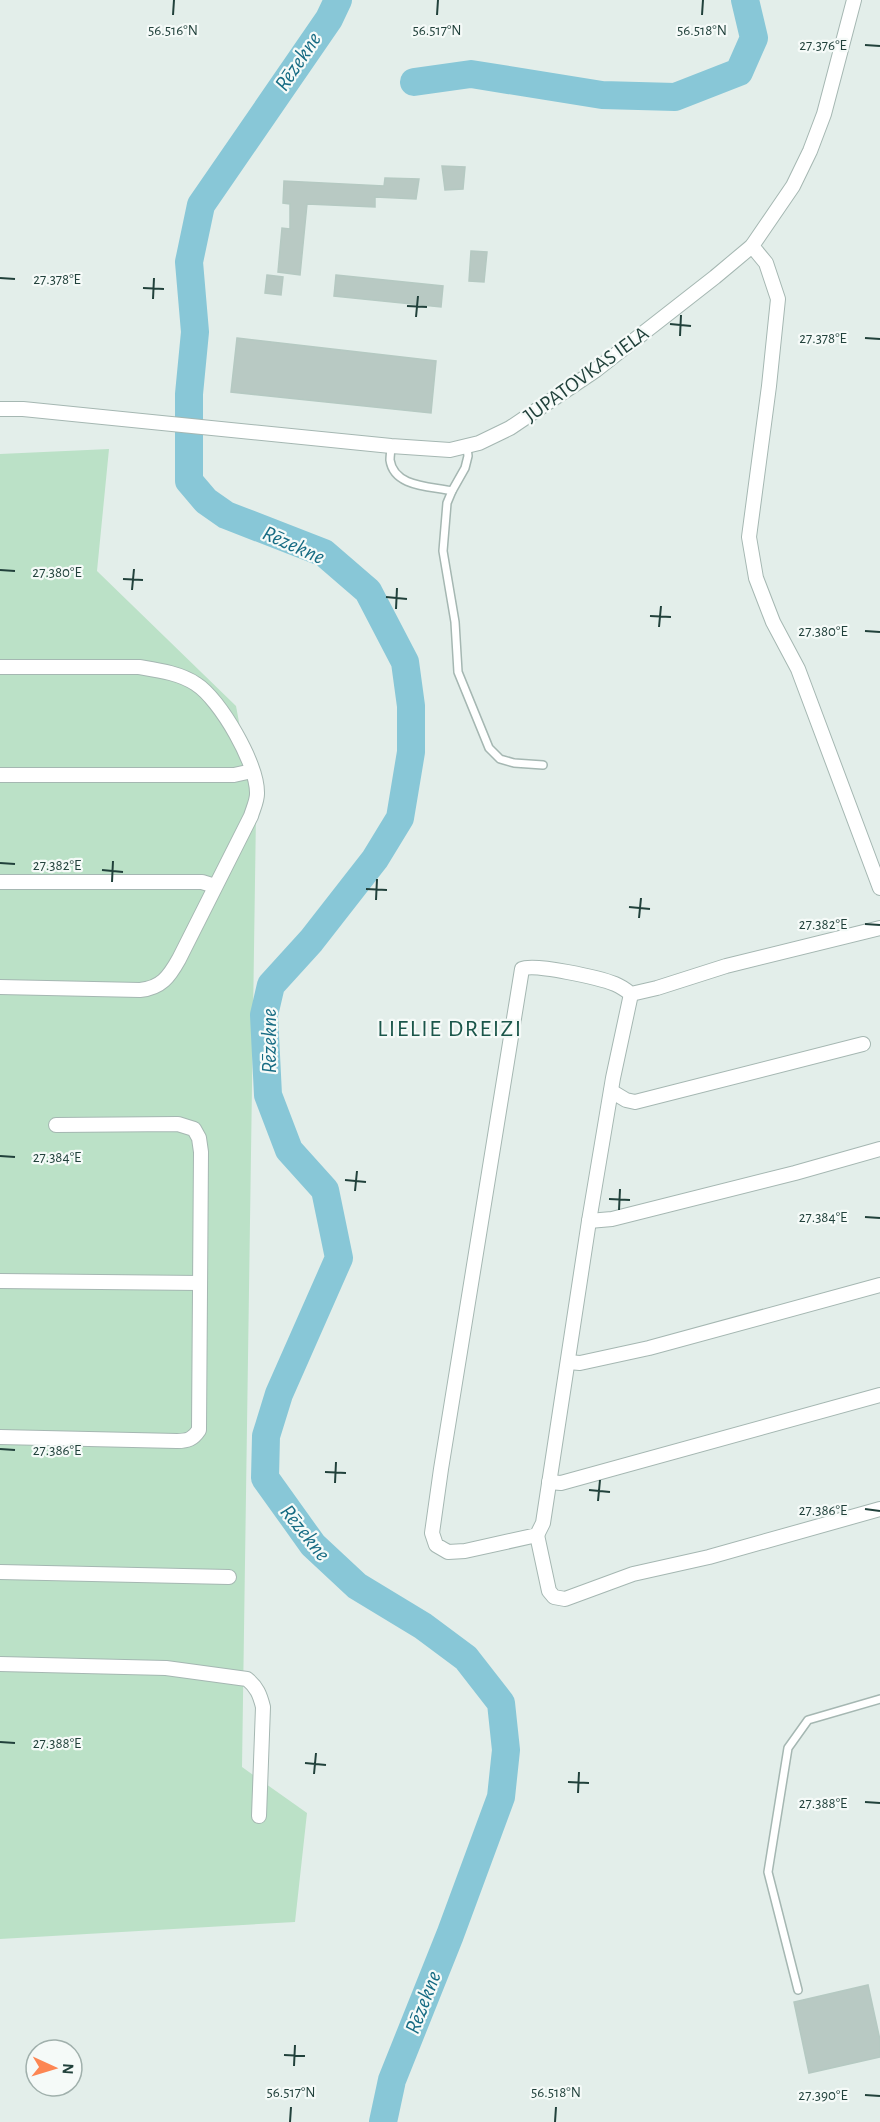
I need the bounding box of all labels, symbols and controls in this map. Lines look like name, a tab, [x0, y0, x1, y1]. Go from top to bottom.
text: 56.516°N	[148, 23, 198, 38]
text: 56.517°N	[412, 23, 462, 38]
text: 56.518°N	[677, 23, 727, 38]
water label: Rēzekne	[270, 28, 325, 95]
text: 27.376°E	[799, 38, 847, 53]
text: 27.378°E	[33, 272, 81, 287]
street label: JUPATOVKAS IELA	[520, 322, 653, 427]
text: 27.378°E	[799, 331, 847, 346]
water label: Rēzekne	[259, 522, 328, 568]
text: 27.380°E	[32, 565, 82, 580]
text: 27.380°E	[798, 624, 848, 639]
text: 27.382°E	[33, 858, 81, 873]
text: 27.382°E	[799, 917, 847, 932]
water label: Rēzekne	[258, 1008, 280, 1074]
district label: LIELIE DREIZI	[377, 1017, 523, 1041]
text: 27.384°E	[33, 1150, 81, 1165]
text: 27.384°E	[799, 1210, 847, 1225]
text: 27.386°E	[33, 1443, 81, 1458]
water label: Rēzekne	[276, 1500, 334, 1565]
text: 27.386°E	[799, 1503, 847, 1518]
text: 27.388°E	[33, 1736, 81, 1751]
text: 27.388°E	[799, 1796, 847, 1811]
water label: Rēzekne	[401, 1968, 445, 2037]
north arrow	[24, 2038, 84, 2098]
text: N	[60, 2063, 76, 2075]
text: 56.517°N	[266, 2085, 316, 2100]
text: 56.518°N	[531, 2085, 581, 2100]
text: 27.390°E	[798, 2088, 848, 2103]

